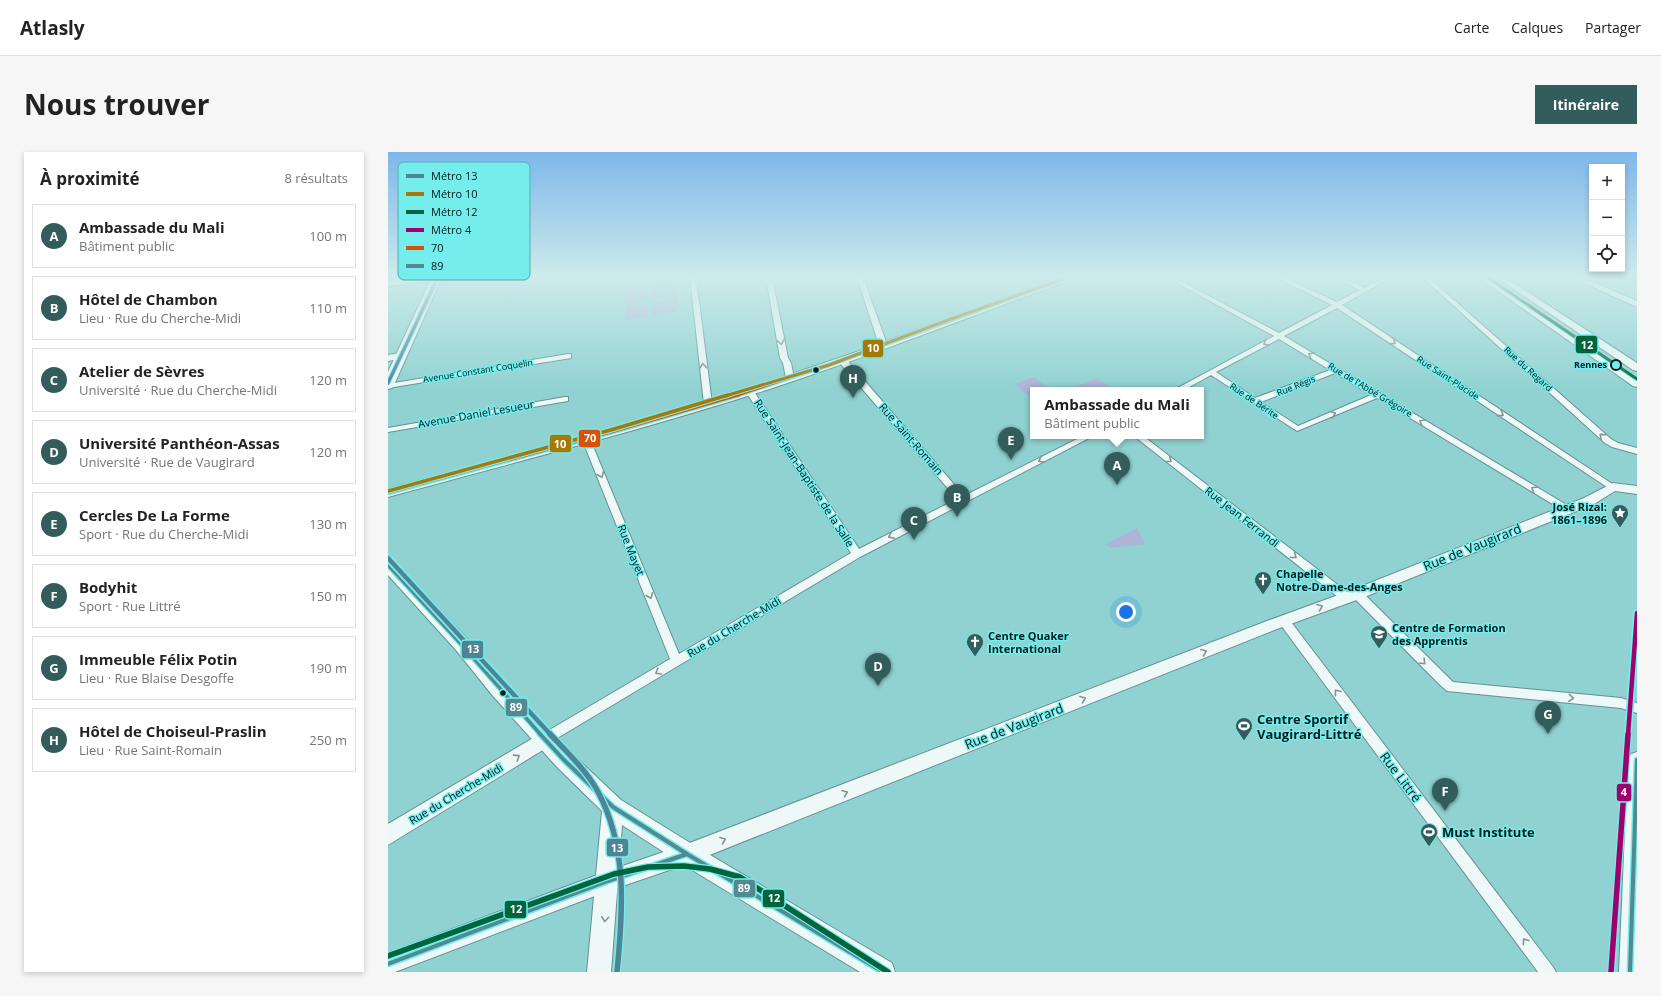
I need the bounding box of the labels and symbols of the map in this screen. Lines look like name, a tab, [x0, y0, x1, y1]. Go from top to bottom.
legend	[398, 162, 530, 280]
text: Métro 13	[431, 168, 478, 183]
text: Métro 10	[431, 186, 478, 201]
text: Métro 12	[431, 204, 478, 219]
text: Métro 4	[431, 222, 472, 237]
text: 70	[431, 240, 444, 255]
text: 89	[431, 258, 444, 273]
line badge: 12	[1575, 335, 1598, 354]
one-way arrow	[1389, 337, 1396, 345]
text: 12	[1581, 337, 1593, 352]
one-way arrow	[777, 339, 785, 346]
line badge: 10	[862, 339, 884, 358]
one-way arrow	[1263, 339, 1270, 346]
text: 10	[867, 340, 879, 355]
street label: Rue du Regard	[1501, 343, 1556, 394]
street label: Rue Saint-Placide	[1414, 352, 1482, 403]
one-way arrow	[1308, 353, 1315, 360]
street label: Avenue Constant Coquelin	[422, 355, 534, 386]
place label: Rennes	[1574, 358, 1608, 371]
street label: Rue de l'Abbé Grégoire	[1326, 359, 1415, 420]
marker: Rennes	[1610, 359, 1622, 371]
one-way arrow	[699, 362, 708, 369]
unlabelled marker	[811, 365, 821, 375]
pin: H	[840, 365, 866, 398]
street label: Rue Régis	[1275, 372, 1317, 399]
street label: Rue de Bérite	[1227, 379, 1281, 422]
street label: Avenue Daniel Lesueur	[417, 396, 536, 431]
street label: Rue Saint-Jean-Baptiste de la Salle	[751, 396, 858, 550]
street label: Rue Saint-Romain	[876, 399, 947, 478]
one-way arrow	[1497, 409, 1504, 416]
one-way arrow	[1328, 411, 1336, 419]
one-way arrow	[1419, 419, 1426, 427]
pin: E	[998, 427, 1024, 460]
line badge: 70	[578, 429, 601, 448]
text: 70	[584, 430, 596, 445]
one-way arrow	[1599, 433, 1607, 440]
line badge: 10	[549, 434, 572, 453]
text: 10	[554, 436, 566, 451]
pin: A	[1104, 452, 1130, 485]
one-way arrow	[1038, 455, 1046, 463]
one-way arrow	[1164, 455, 1171, 462]
one-way arrow	[596, 472, 604, 479]
street label: Rue Jean Ferrandi	[1202, 483, 1283, 550]
pin: B	[944, 484, 970, 517]
one-way arrow	[1531, 486, 1538, 494]
place label: José Rizal: 1861–1896	[1551, 499, 1607, 527]
place icon: José Rizal: 1861–1896	[1610, 503, 1630, 528]
pin: C	[901, 507, 927, 540]
street label: Rue de Vaugirard	[1420, 519, 1524, 575]
street label: Rue Mayet	[614, 522, 649, 578]
one-way arrow	[888, 532, 896, 539]
one-way arrow	[1289, 551, 1296, 558]
place label: Chapelle Notre-Dame-des-Anges	[1276, 566, 1403, 594]
church icon: Chapelle Notre-Dame-des-Anges	[1253, 570, 1273, 595]
one-way arrow	[645, 592, 653, 599]
street label: Rue du Cherche-Midi	[684, 593, 784, 661]
your location	[1116, 602, 1136, 622]
one-way arrow	[1317, 604, 1324, 612]
place label: Centre de Formation des Apprentis	[1392, 620, 1506, 648]
school or university icon: Centre de Formation des Apprentis	[1369, 624, 1389, 649]
place label: Centre Quaker International	[988, 628, 1069, 656]
church icon: Centre Quaker International	[965, 632, 985, 657]
line badge: 13	[461, 640, 484, 659]
text: 13	[467, 641, 479, 656]
one-way arrow	[1200, 649, 1208, 657]
pin: D	[865, 653, 891, 686]
one-way arrow	[1419, 657, 1426, 665]
one-way arrow	[655, 667, 662, 674]
unlabelled marker	[498, 688, 508, 698]
one-way arrow	[1335, 689, 1342, 696]
one-way arrow	[1568, 693, 1574, 702]
one-way arrow	[1079, 696, 1086, 704]
line badge: 89	[505, 698, 528, 717]
text: 89	[510, 699, 522, 714]
street label: Rue de Vaugirard	[962, 699, 1066, 753]
pin: G	[1535, 701, 1561, 734]
place label: Centre Sportif Vaugirard-Littré	[1257, 710, 1362, 743]
sports icon: Centre Sportif Vaugirard-Littré	[1234, 716, 1254, 741]
street label: Rue Littré	[1376, 748, 1426, 806]
one-way arrow	[513, 755, 520, 762]
street label: Rue du Cherche-Midi	[406, 760, 506, 828]
pin: F	[1432, 778, 1458, 811]
line badge: 4	[1616, 783, 1632, 802]
text: 4	[1621, 784, 1628, 799]
one-way arrow	[841, 789, 848, 797]
sports icon: Must Institute	[1419, 822, 1439, 847]
place label: Must Institute	[1442, 823, 1535, 841]
one-way arrow	[720, 836, 727, 844]
line badge: 13	[606, 838, 629, 857]
text: 13	[611, 840, 623, 855]
line badge: 89	[733, 879, 756, 898]
text: 89	[738, 880, 750, 895]
line badge: 12	[762, 889, 785, 908]
text: 12	[768, 890, 780, 905]
line badge: 12	[504, 900, 527, 919]
text: 12	[510, 901, 522, 916]
one-way arrow	[600, 916, 609, 923]
one-way arrow	[1522, 938, 1529, 945]

